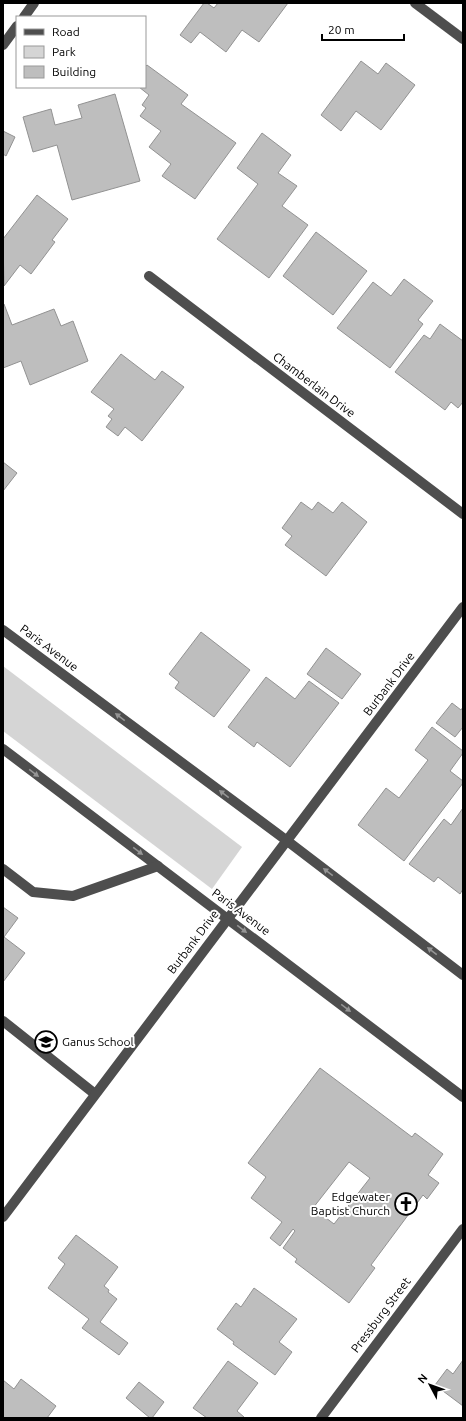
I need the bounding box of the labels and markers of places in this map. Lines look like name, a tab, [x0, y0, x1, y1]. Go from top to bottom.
school or university icon: Ganus School	[33, 1029, 59, 1055]
place label: Ganus School	[62, 1035, 134, 1048]
place label: Edgewater Baptist Church	[311, 1190, 390, 1217]
church icon: Edgewater Baptist Church	[393, 1191, 419, 1217]

